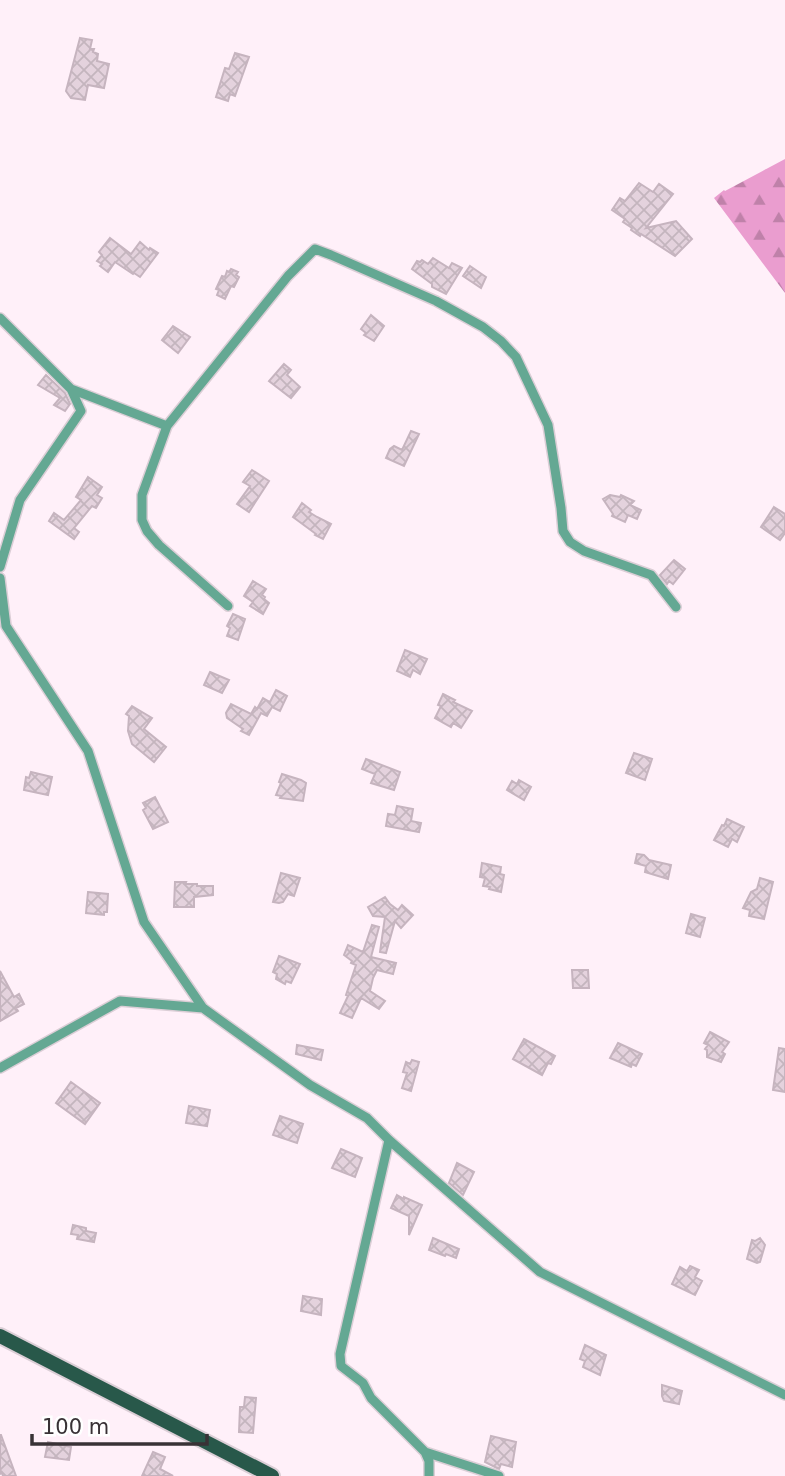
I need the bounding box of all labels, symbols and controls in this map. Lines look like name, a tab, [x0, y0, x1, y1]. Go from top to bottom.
scale bar	[32, 1402, 206, 1446]
text: 100 m	[42, 1415, 109, 1439]

